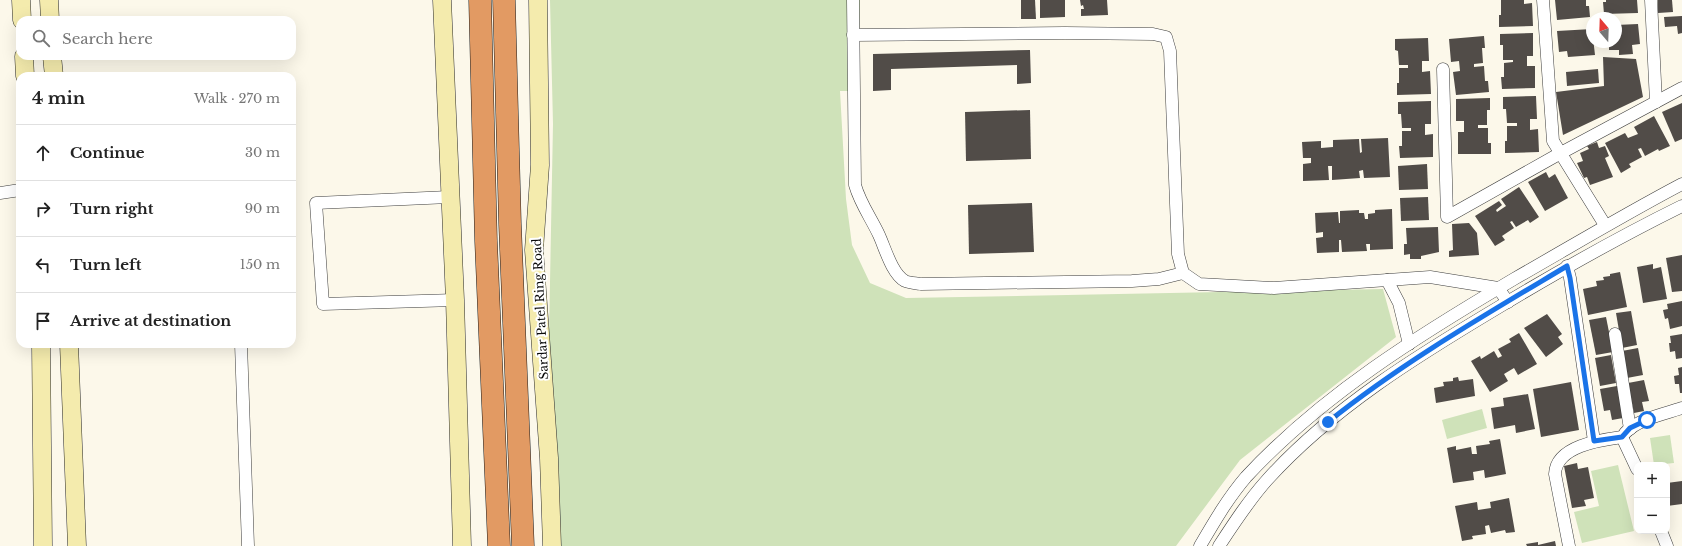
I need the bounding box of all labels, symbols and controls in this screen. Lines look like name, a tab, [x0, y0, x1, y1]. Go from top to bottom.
north arrow	[1586, 12, 1622, 48]
search box	[16, 16, 296, 60]
icon: search	[30, 27, 52, 49]
text: Search here	[62, 29, 153, 48]
text: 4 min	[32, 88, 85, 109]
text: Walk · 270 m	[194, 90, 280, 107]
icon: ahead	[32, 142, 54, 164]
text: Continue	[70, 143, 145, 162]
text: 30 m	[245, 144, 280, 161]
icon: right	[32, 198, 54, 220]
text: Turn right	[70, 199, 153, 218]
text: 90 m	[245, 200, 280, 217]
street label: Sardar Patel Ring Road	[529, 238, 551, 380]
icon: left	[32, 254, 54, 276]
text: Turn left	[70, 255, 141, 274]
text: 150 m	[240, 256, 280, 273]
icon: arrive	[32, 310, 54, 332]
text: Arrive at destination	[70, 311, 231, 330]
route start	[1638, 411, 1656, 429]
route end	[1319, 413, 1337, 431]
map controls	[1634, 462, 1670, 534]
button: +	[1634, 462, 1670, 498]
button: −	[1634, 498, 1670, 534]

